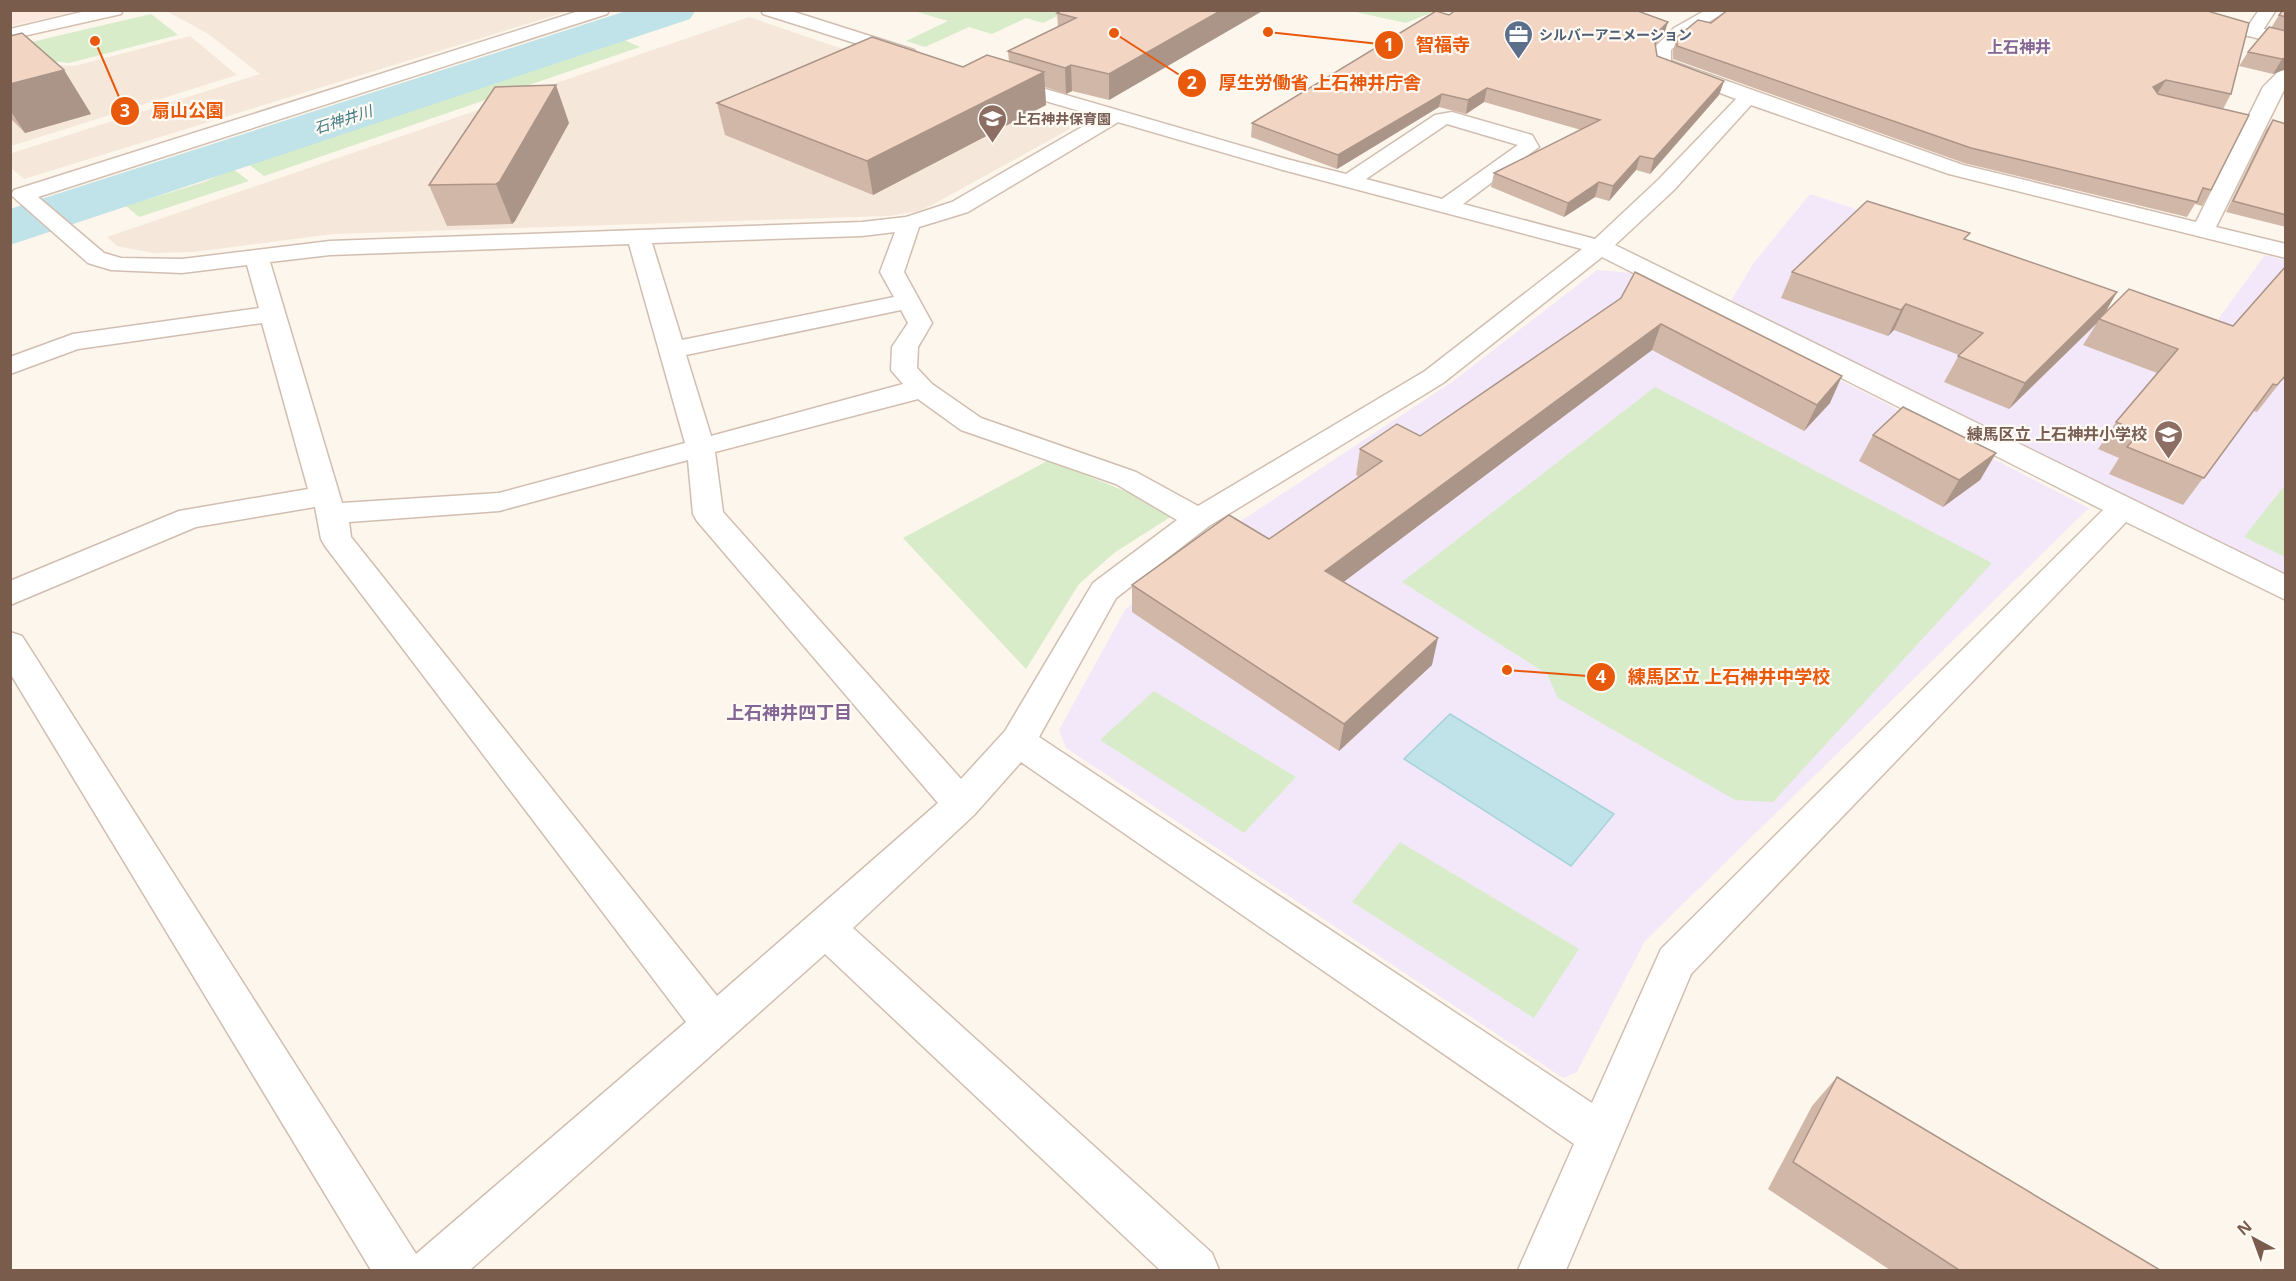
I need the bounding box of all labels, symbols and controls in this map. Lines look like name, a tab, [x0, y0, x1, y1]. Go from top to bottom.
office icon: シルバーアニメーション	[1502, 18, 1534, 60]
place label: シルバーアニメーション	[1539, 25, 1692, 44]
callout: 智福寺	[1374, 27, 1482, 63]
text: 1	[1384, 32, 1394, 56]
text: 智福寺	[1416, 32, 1470, 56]
district label: 上石神井	[1987, 36, 2051, 58]
callout: 厚生労働省 上石神井庁舎	[1177, 65, 1433, 101]
text: 2	[1187, 70, 1197, 94]
text: 厚生労働省 上石神井庁舎	[1219, 70, 1421, 94]
callout: 扇山公園	[110, 93, 236, 129]
text: 3	[120, 98, 130, 122]
text: 扇山公園	[152, 98, 224, 122]
water label: 石神井川	[311, 100, 377, 138]
school or university icon: 上石神井保育園	[976, 102, 1008, 144]
place label: 上石神井保育園	[1013, 109, 1111, 128]
school or university icon: 練馬区立 上石神井小学校	[2152, 418, 2184, 460]
place label: 練馬区立 上石神井小学校	[1967, 423, 2147, 445]
callout: 練馬区立 上石神井中学校	[1586, 659, 1843, 695]
text: 4	[1596, 664, 1606, 688]
text: 練馬区立 上石神井中学校	[1628, 664, 1830, 688]
district label: 上石神井四丁目	[726, 700, 852, 724]
north arrow	[2224, 1209, 2284, 1269]
text: N	[2232, 1215, 2256, 1240]

